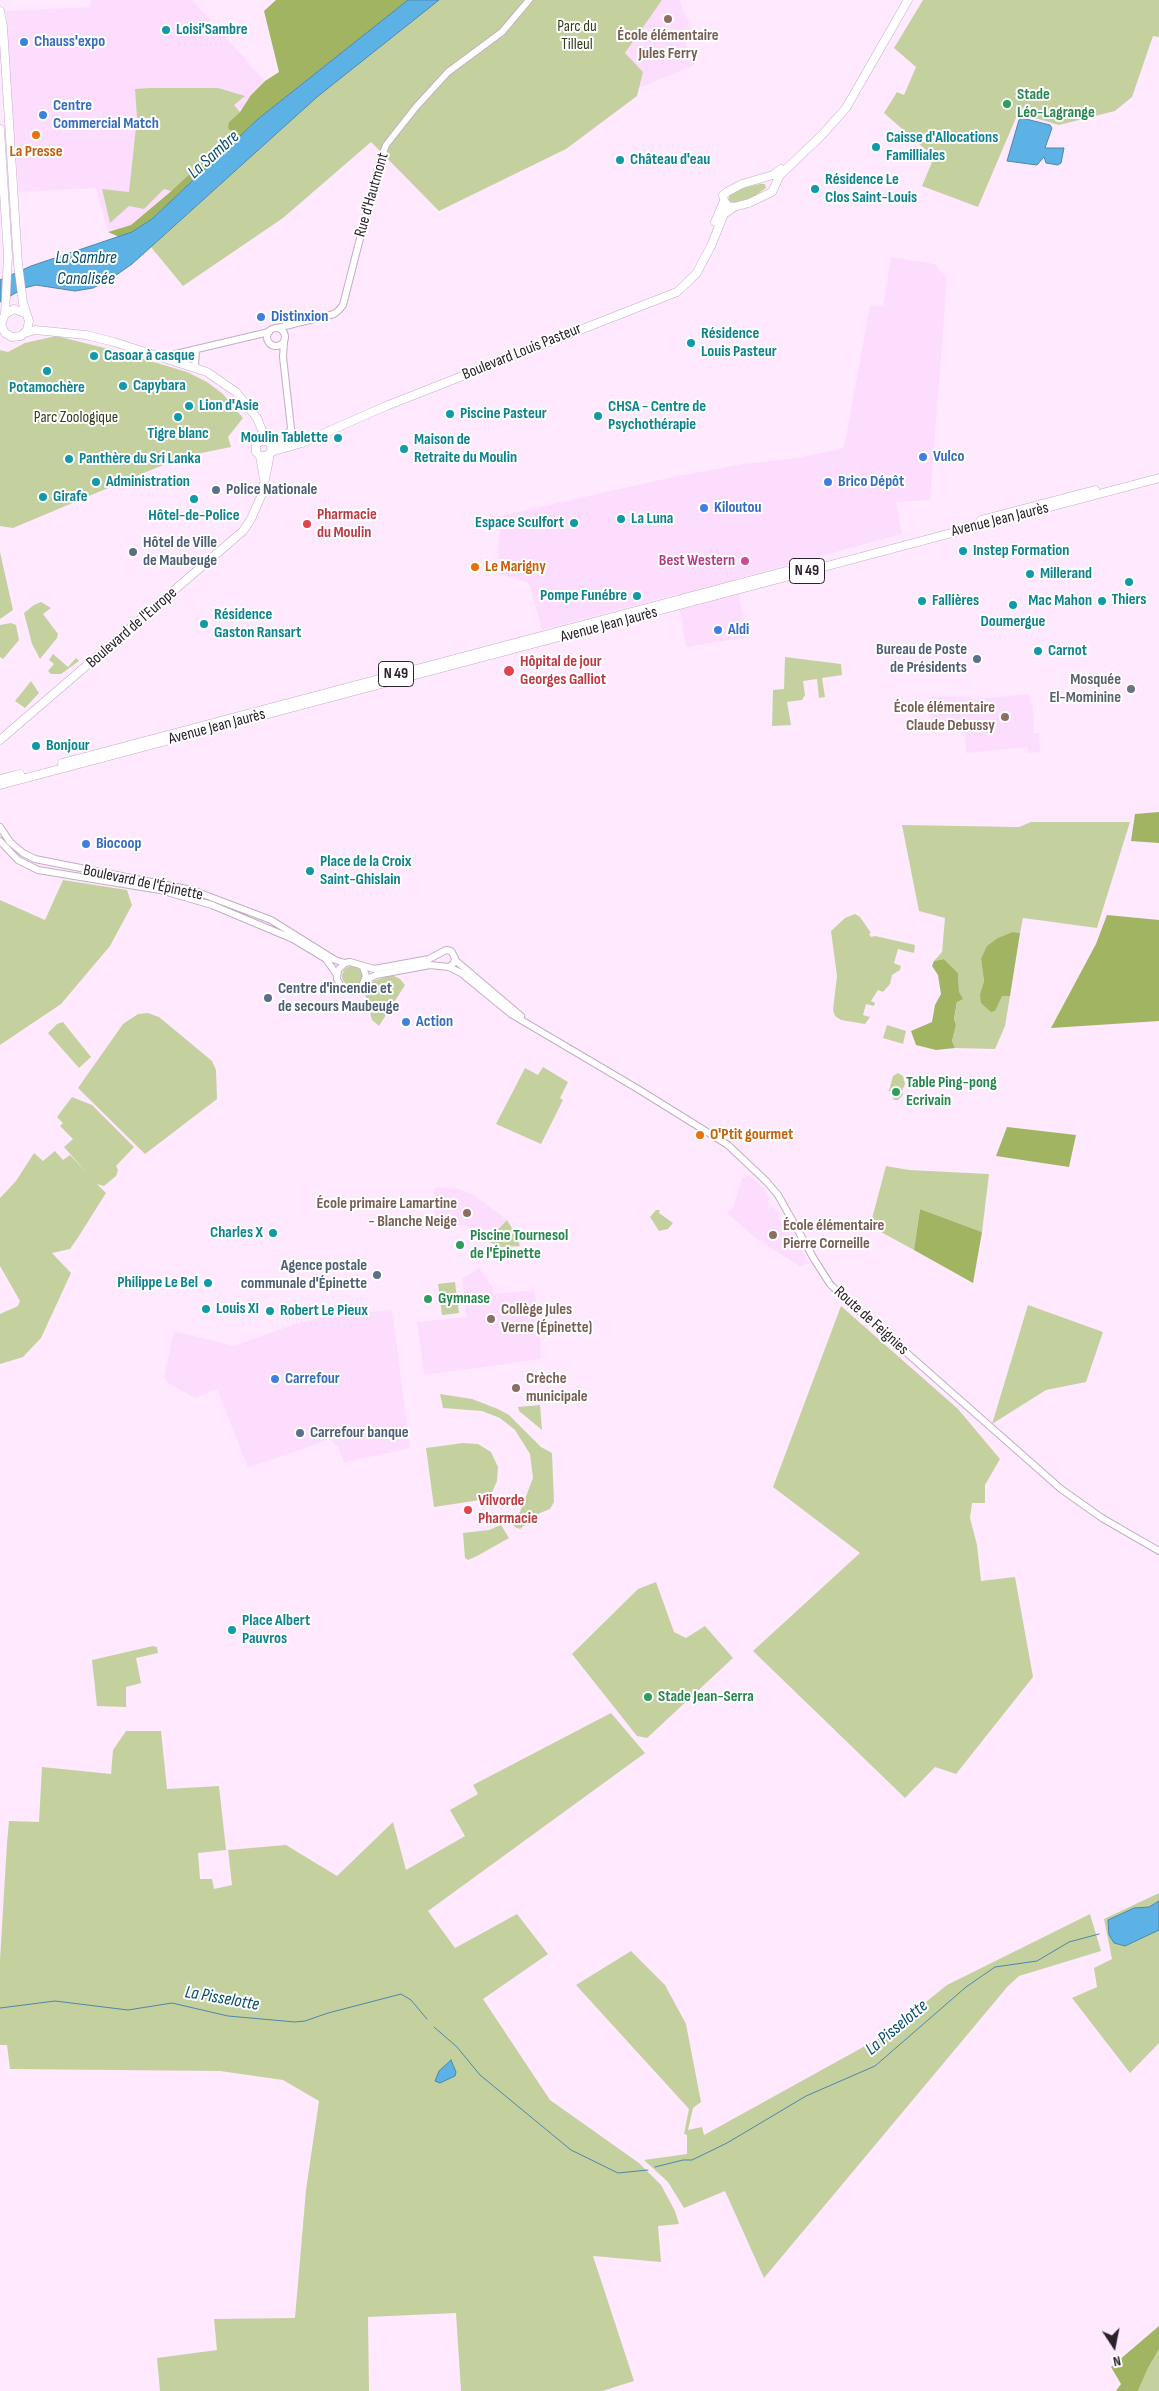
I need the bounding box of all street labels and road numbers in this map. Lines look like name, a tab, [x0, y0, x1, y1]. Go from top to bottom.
street label: Rue d'Hautmont	[351, 151, 393, 239]
street label: Boulevard Louis Pasteur	[460, 319, 584, 385]
street label: Avenue Jean Jaurès	[949, 499, 1051, 541]
road number: N 49	[790, 558, 824, 584]
street label: Boulevard de l'Europe	[83, 583, 181, 673]
street label: Avenue Jean Jaurès	[558, 603, 660, 647]
road number: N 49	[378, 662, 414, 686]
street label: Avenue Jean Jaurès	[166, 705, 268, 749]
street label: Boulevard de l'Épinette	[81, 861, 205, 905]
street label: Route de Feignies	[830, 1283, 912, 1359]

